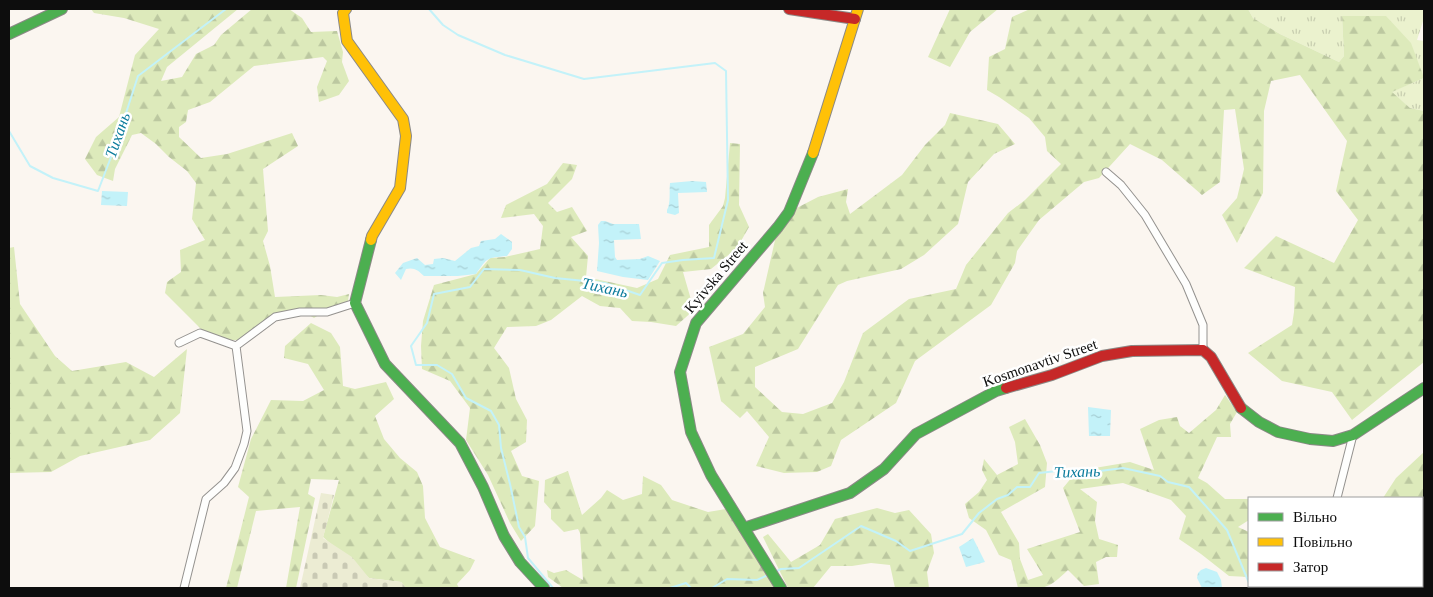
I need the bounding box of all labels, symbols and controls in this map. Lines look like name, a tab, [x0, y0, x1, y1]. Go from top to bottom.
water label: Тихань	[102, 110, 133, 160]
street label: Kyivska Street	[681, 237, 751, 316]
water label: Тихань	[580, 274, 629, 301]
street label: Kosmonavtiv Street	[981, 336, 1100, 390]
water label: Тихань	[1053, 462, 1101, 481]
legend	[1248, 497, 1423, 587]
text: Вільно	[1293, 509, 1337, 525]
text: Повільно	[1293, 534, 1352, 550]
text: Затор	[1293, 559, 1328, 575]

